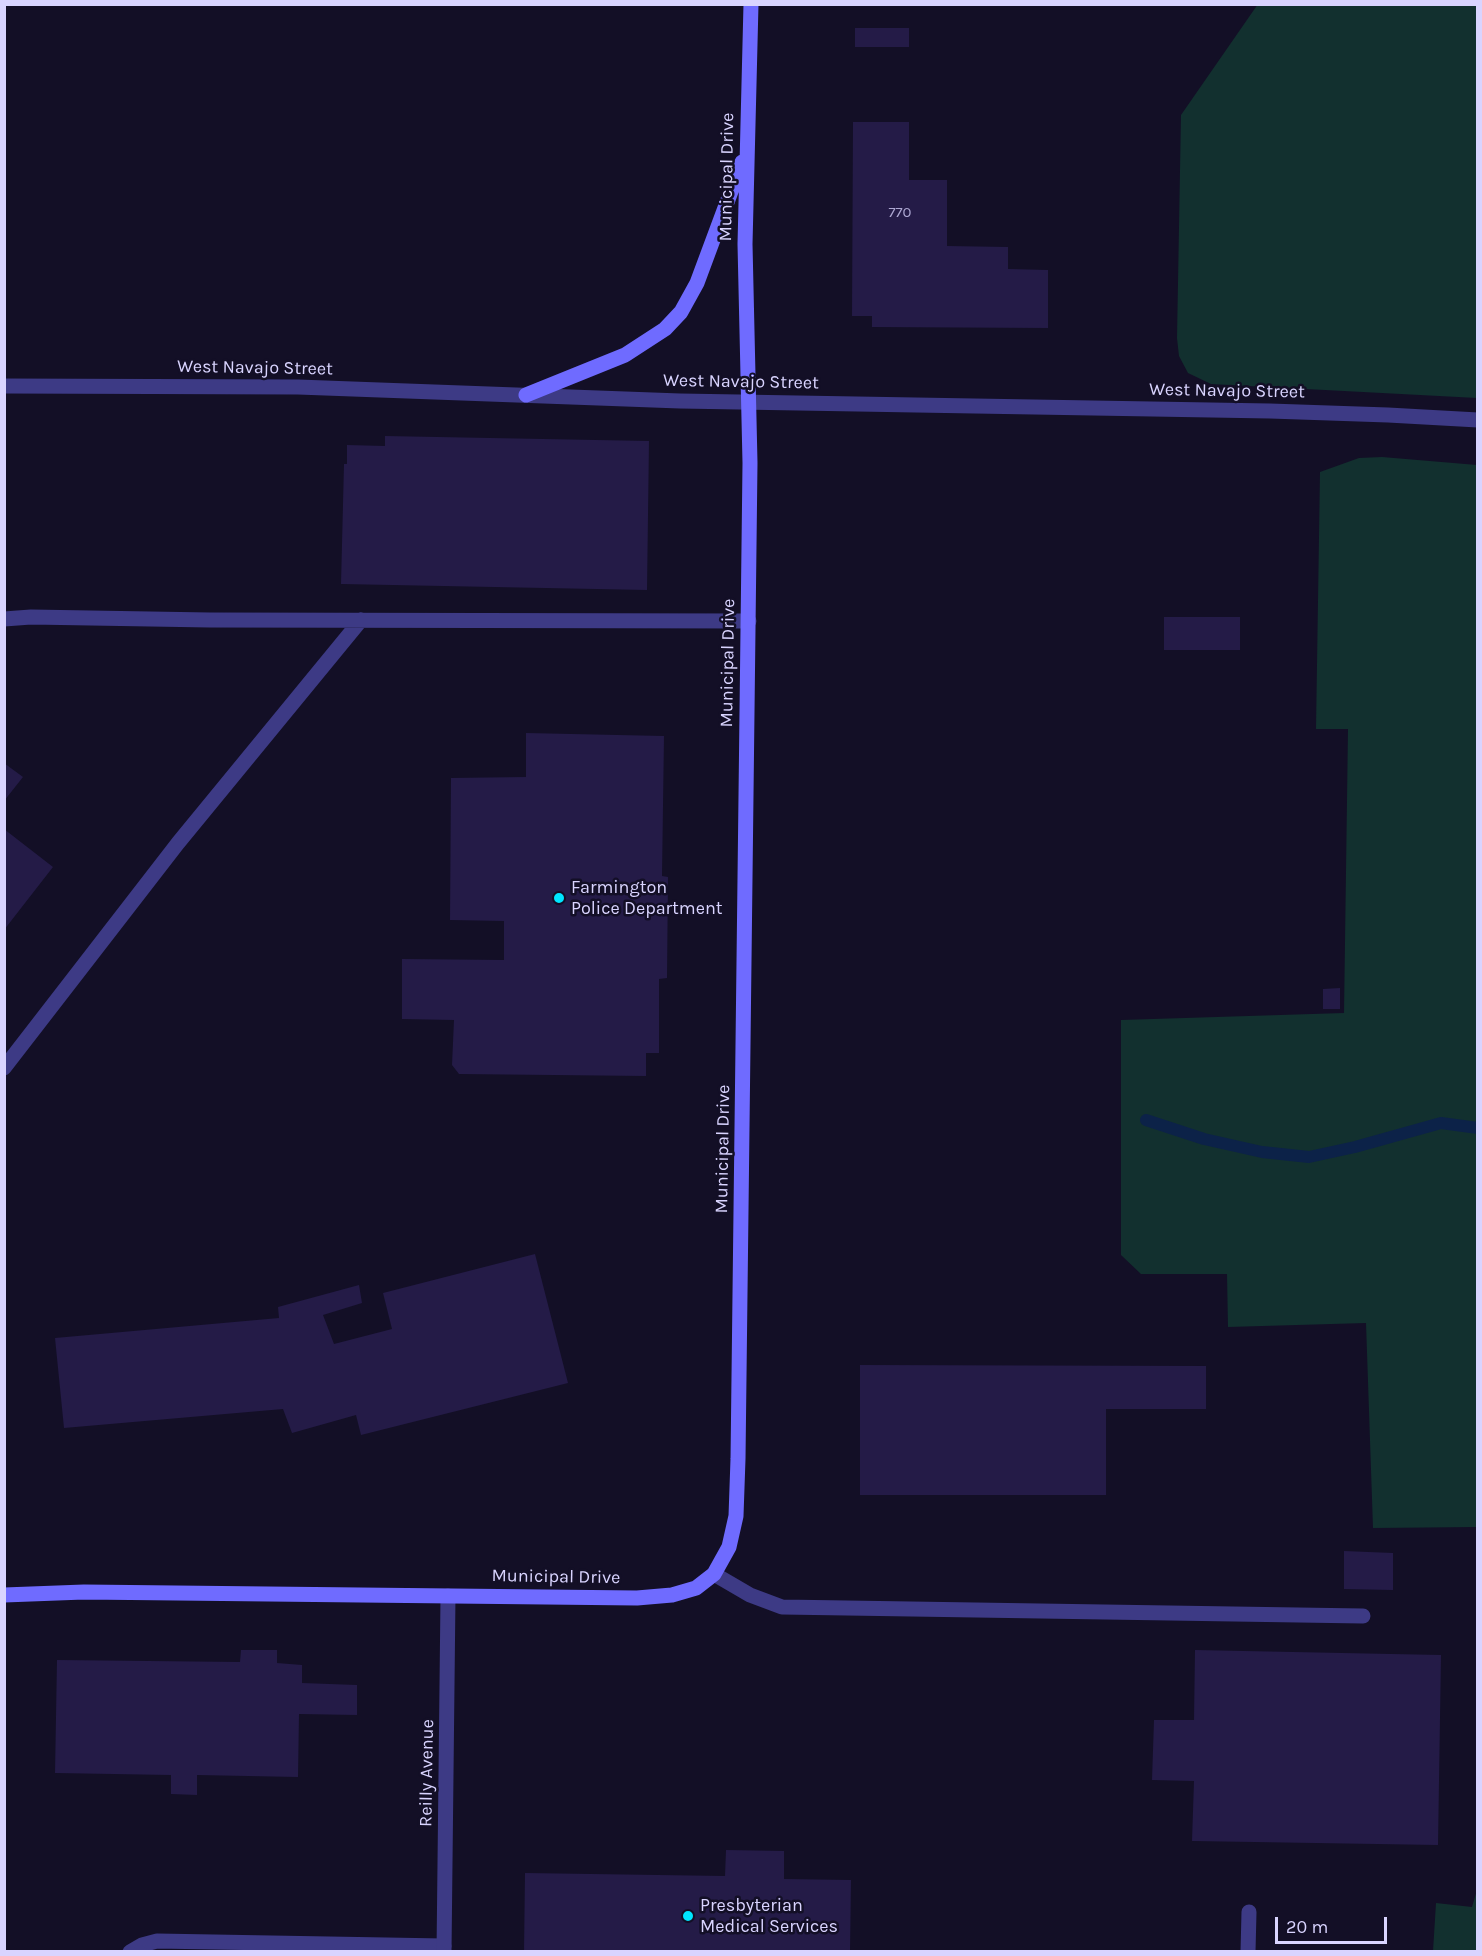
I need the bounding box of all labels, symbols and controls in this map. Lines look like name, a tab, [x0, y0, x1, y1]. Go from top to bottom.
street label: Municipal Drive	[715, 112, 739, 242]
house number: 770	[889, 204, 911, 222]
street label: West Navajo Street	[177, 356, 333, 380]
street label: West Navajo Street	[663, 370, 819, 394]
street label: West Navajo Street	[1149, 379, 1305, 403]
street label: Municipal Drive	[716, 598, 740, 728]
place label: Farmington Police Department	[571, 877, 723, 920]
marker: Farmington Police Department	[552, 891, 566, 905]
street label: Municipal Drive	[711, 1084, 735, 1214]
street label: Municipal Drive	[491, 1565, 621, 1589]
street label: Reilly Avenue	[415, 1719, 439, 1827]
place label: Presbyterian Medical Services	[700, 1895, 838, 1938]
scale bar	[1278, 1905, 1390, 1943]
marker: Presbyterian Medical Services	[681, 1909, 695, 1923]
text: 20 m	[1286, 1916, 1328, 1938]

